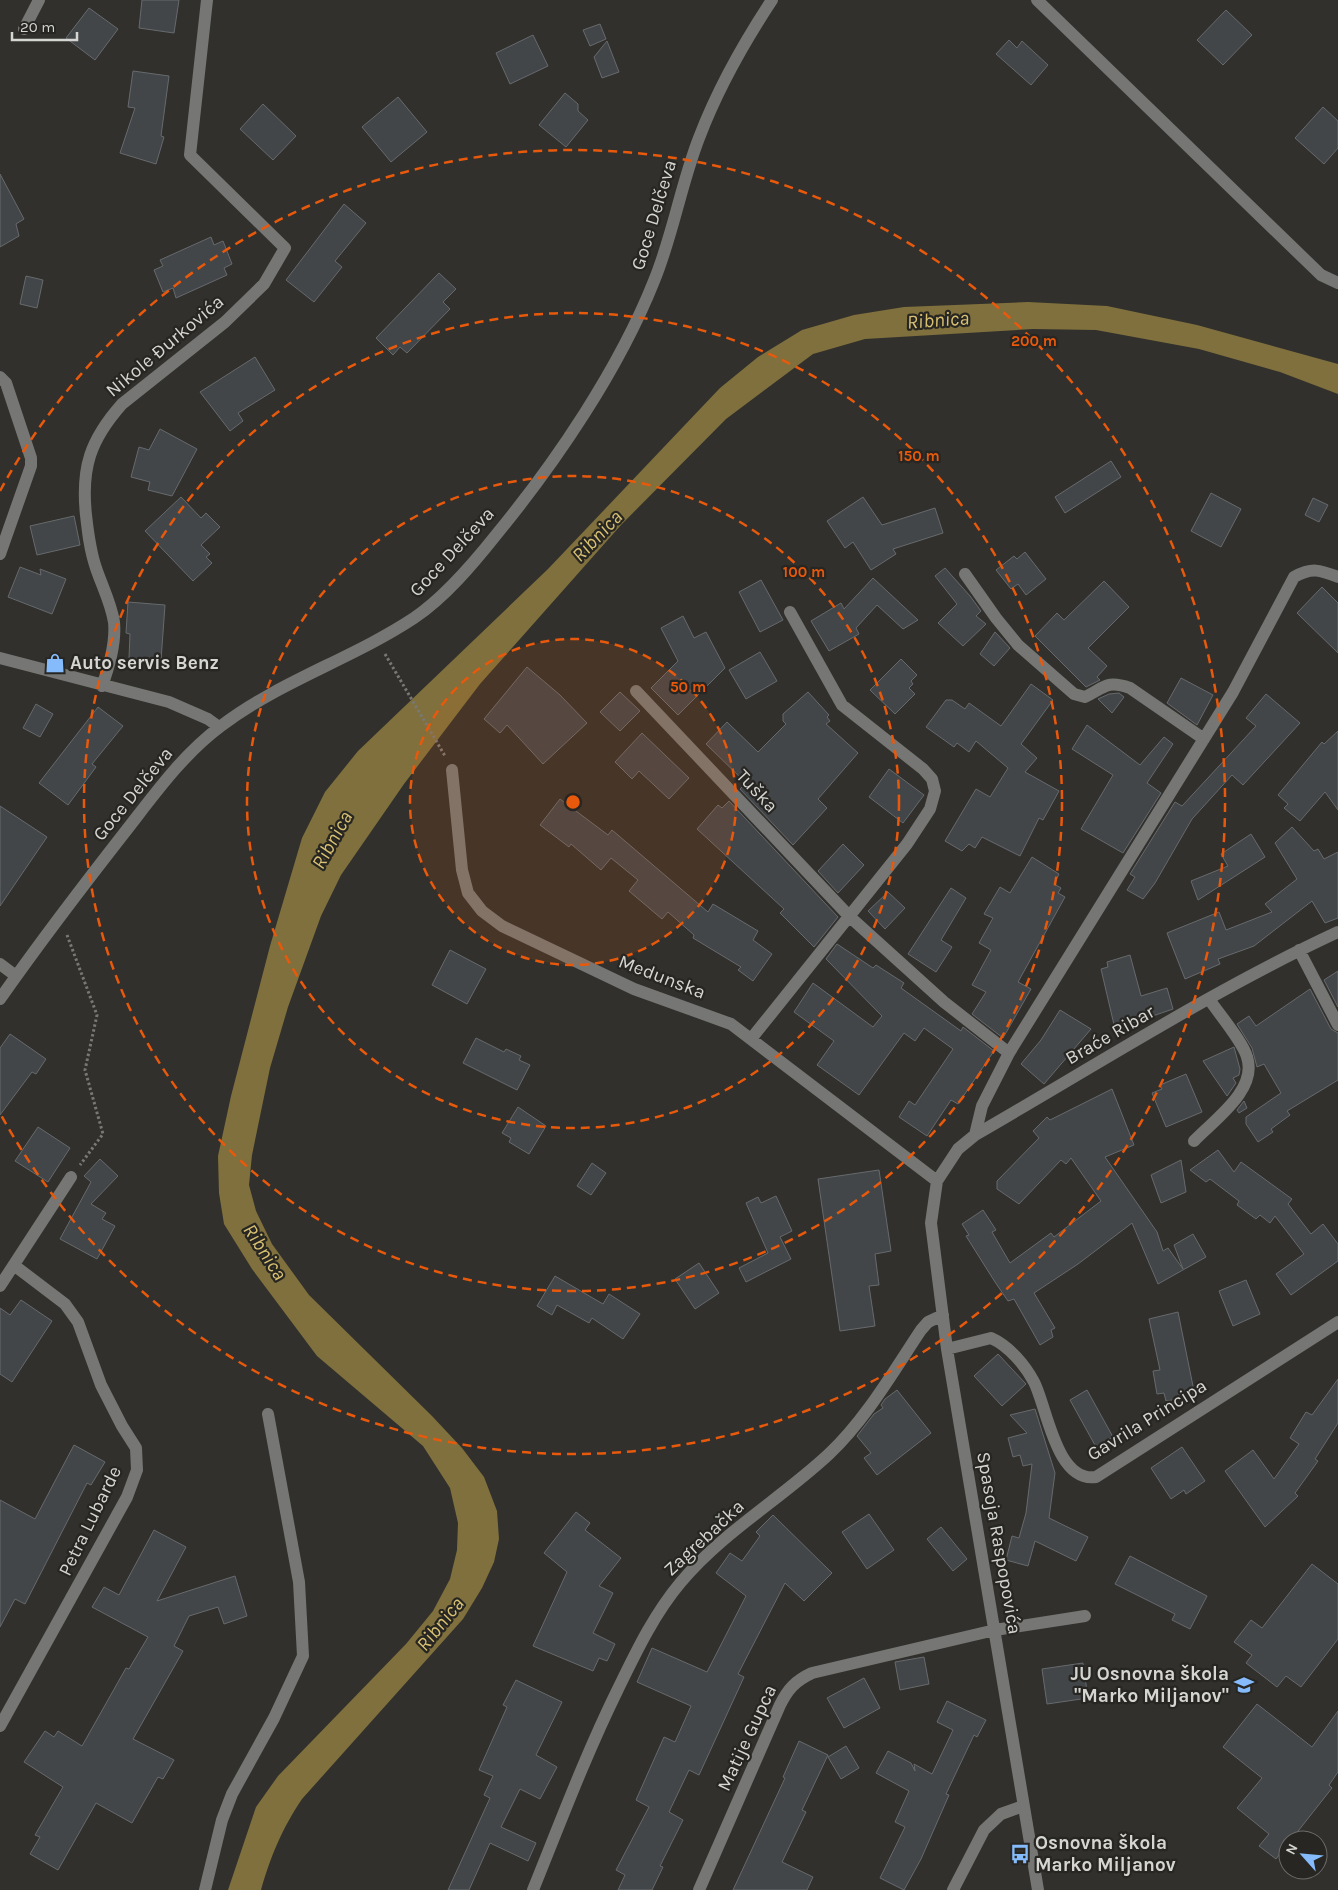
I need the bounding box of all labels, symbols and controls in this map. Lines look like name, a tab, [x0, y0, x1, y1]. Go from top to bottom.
scale bar	[12, 10, 78, 42]
text: 20 m	[20, 18, 55, 36]
street label: Goce Delčeva	[627, 157, 681, 273]
street label: Nikole Đurkovića	[102, 290, 228, 402]
water label: Ribnica	[906, 306, 970, 334]
text: 200 m	[1011, 332, 1057, 350]
text: 150 m	[898, 447, 940, 465]
street label: Goce Delčeva	[405, 503, 499, 601]
water label: Ribnica	[567, 506, 627, 566]
text: 100 m	[783, 563, 825, 581]
shop icon: Auto servis Benz	[44, 652, 66, 674]
place label: Auto servis Benz	[70, 652, 219, 674]
text: 50 m	[670, 678, 706, 696]
street label: Goce Delčeva	[89, 743, 177, 845]
street label: Tuška	[732, 765, 782, 817]
centre of rings	[564, 793, 582, 811]
water label: Ribnica	[307, 807, 357, 873]
street label: Medunska	[615, 950, 709, 1004]
street label: Braće Ribar	[1062, 1001, 1159, 1069]
water label: Ribnica	[238, 1220, 292, 1284]
street label: Gavrila Principa	[1083, 1374, 1211, 1466]
street label: Spasoja Raspopovića	[972, 1450, 1026, 1636]
street label: Petra Lubarde	[54, 1463, 126, 1579]
street label: Zagrebačka	[659, 1495, 749, 1581]
water label: Ribnica	[411, 1592, 469, 1656]
place label: JU Osnovna škola "Marko Miljanov"	[1071, 1663, 1229, 1707]
school or university icon: JU Osnovna škola "Marko Miljanov"	[1233, 1674, 1255, 1696]
street label: Matije Gupca	[713, 1681, 781, 1795]
north arrow	[1278, 1830, 1328, 1880]
place label: Osnovna škola Marko Miljanov	[1035, 1832, 1176, 1876]
text: N	[1282, 1841, 1302, 1858]
bus stop icon: Osnovna škola Marko Miljanov	[1009, 1843, 1031, 1865]

